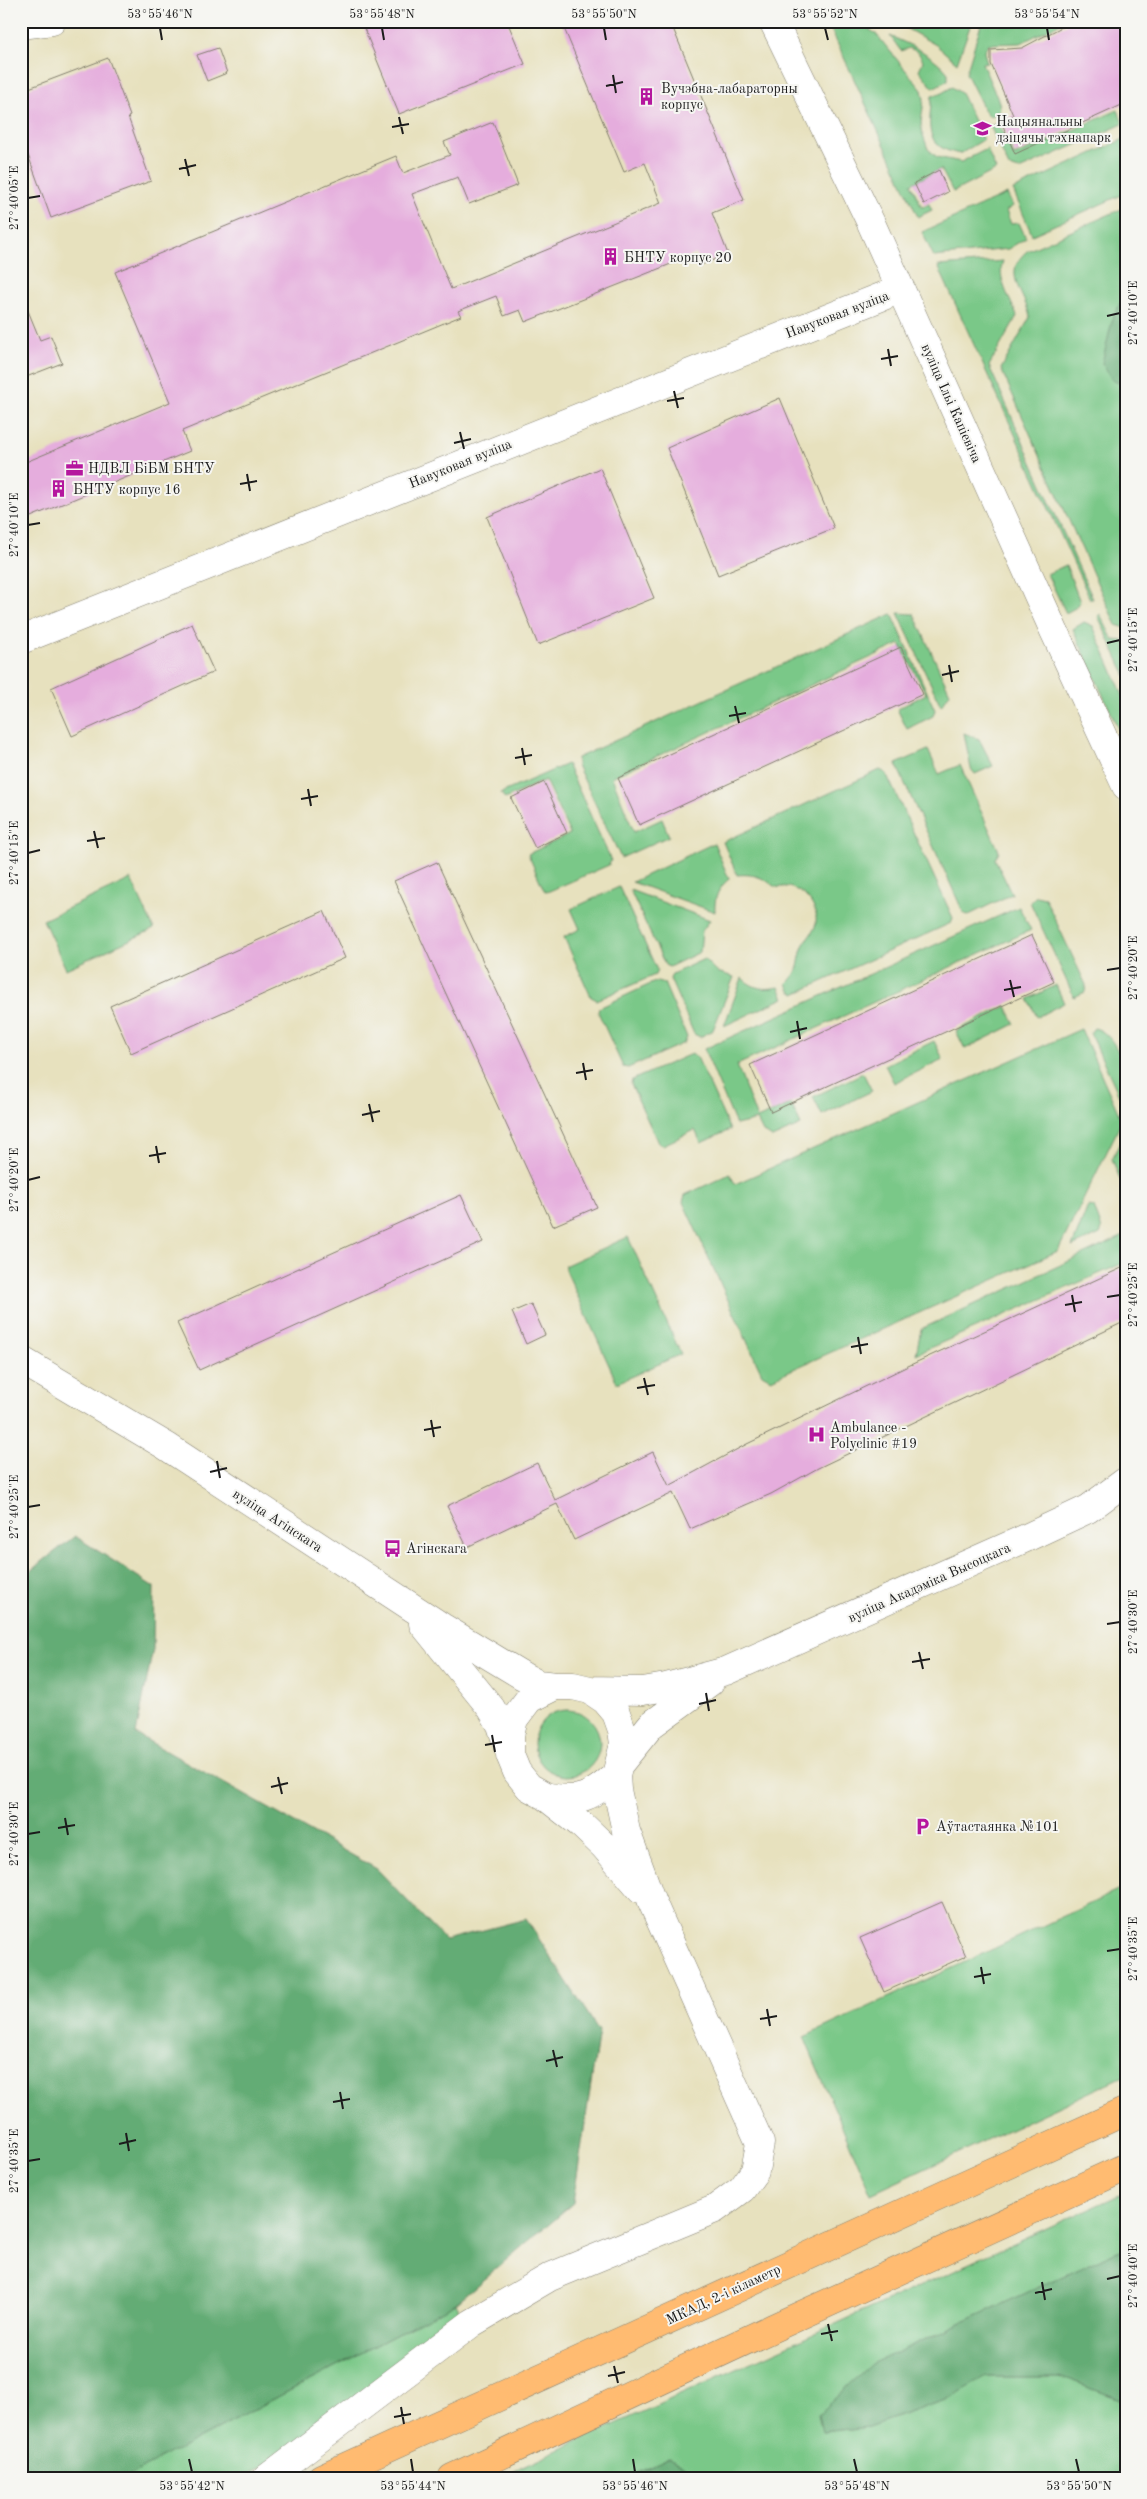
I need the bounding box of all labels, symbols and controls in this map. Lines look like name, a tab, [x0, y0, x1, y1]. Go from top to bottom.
text: 53°55'46"N	[127, 8, 193, 21]
text: 53°55'48"N	[349, 8, 415, 21]
text: 53°55'50"N	[571, 8, 637, 21]
text: 53°55'52"N	[792, 8, 858, 21]
text: 53°55'54"N	[1014, 8, 1080, 21]
place label: Вучэбна-лабараторны корпус	[661, 82, 798, 112]
building icon: Вучэбна-лабараторны корпус	[637, 86, 657, 106]
place label: Нацыянальны дзіцячы тэхнапарк	[996, 115, 1111, 145]
school or university icon: Нацыянальны дзіцячы тэхнапарк	[972, 119, 992, 139]
text: 27°40'05"E	[8, 166, 21, 230]
building icon: БНТУ корпус 20	[600, 247, 620, 267]
place label: БНТУ корпус 20	[624, 251, 732, 265]
text: 27°40'10"E	[1128, 281, 1140, 345]
street label: Навуковая вуліца	[784, 289, 891, 341]
street label: вуліца Ільі Капіевіча	[918, 342, 984, 465]
street label: Навуковая вуліца	[407, 437, 514, 491]
office icon: НДВЛ БіБМ БНТУ	[64, 458, 84, 478]
place label: НДВЛ БіБМ БНТУ	[88, 462, 215, 476]
building icon: БНТУ корпус 16	[49, 479, 69, 499]
place label: БНТУ корпус 16	[73, 483, 181, 497]
text: 27°40'10"E	[9, 493, 21, 557]
text: 27°40'15"E	[1127, 608, 1140, 672]
text: 27°40'15"E	[8, 821, 21, 885]
text: 27°40'20"E	[1128, 936, 1140, 1000]
text: 27°40'20"E	[9, 1148, 21, 1212]
text: 27°40'25"E	[1127, 1263, 1140, 1327]
place label: Ambulance - Polyclinic #19	[830, 1421, 917, 1451]
hospital icon: Ambulance - Polyclinic #19	[806, 1425, 826, 1445]
text: 27°40'25"E	[8, 1475, 21, 1539]
street label: вуліца Агінскага	[230, 1487, 325, 1555]
bus stop icon: Агінскага	[382, 1538, 402, 1558]
street label: вуліца Акадэміка Высоцкага	[846, 1541, 1013, 1625]
place label: Агінскага	[406, 1542, 467, 1556]
text: 27°40'30"E	[1128, 1590, 1140, 1654]
text: 27°40'30"E	[9, 1802, 21, 1866]
parking icon: Аўтастаянка №101	[912, 1816, 932, 1836]
place label: Аўтастаянка №101	[936, 1820, 1059, 1834]
text: 27°40'35"E	[1127, 1917, 1140, 1981]
text: 27°40'35"E	[8, 2129, 21, 2193]
text: 27°40'40"E	[1128, 2244, 1140, 2308]
street label: МКАД, 2-і кіламетр	[664, 2262, 783, 2328]
text: 53°55'42"N	[159, 2480, 225, 2493]
text: 53°55'44"N	[380, 2480, 446, 2493]
text: 53°55'46"N	[602, 2480, 668, 2493]
text: 53°55'48"N	[824, 2480, 890, 2493]
text: 53°55'50"N	[1046, 2480, 1112, 2493]

